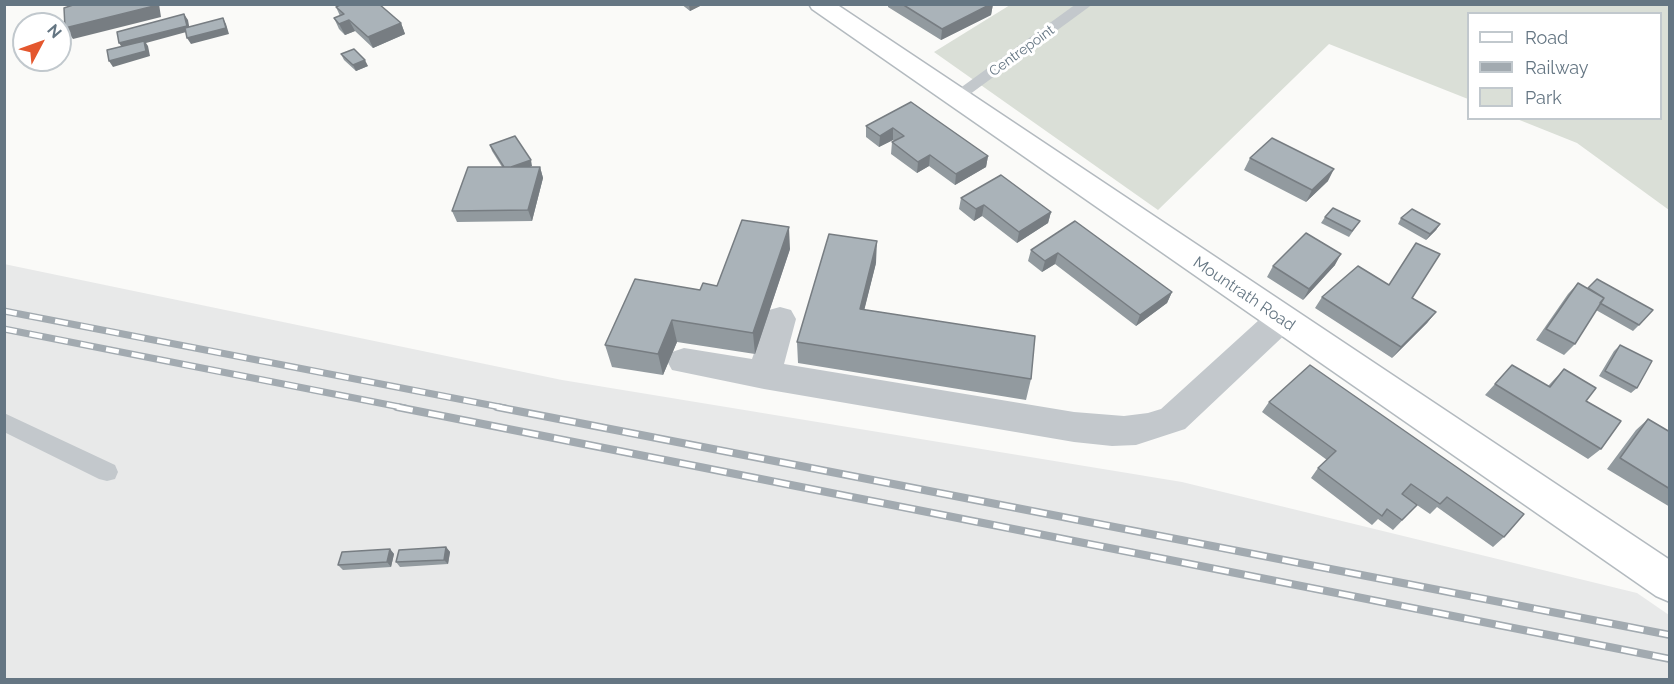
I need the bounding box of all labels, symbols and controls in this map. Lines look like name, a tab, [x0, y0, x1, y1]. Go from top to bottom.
north arrow	[12, 12, 72, 72]
legend	[1467, 12, 1662, 120]
text: N	[43, 20, 66, 42]
street label: Centrepoint	[986, 22, 1058, 80]
text: Road	[1525, 27, 1568, 48]
text: Railway	[1525, 57, 1589, 78]
text: Park	[1525, 87, 1562, 108]
street label: Mountrath Road	[1189, 253, 1299, 335]

